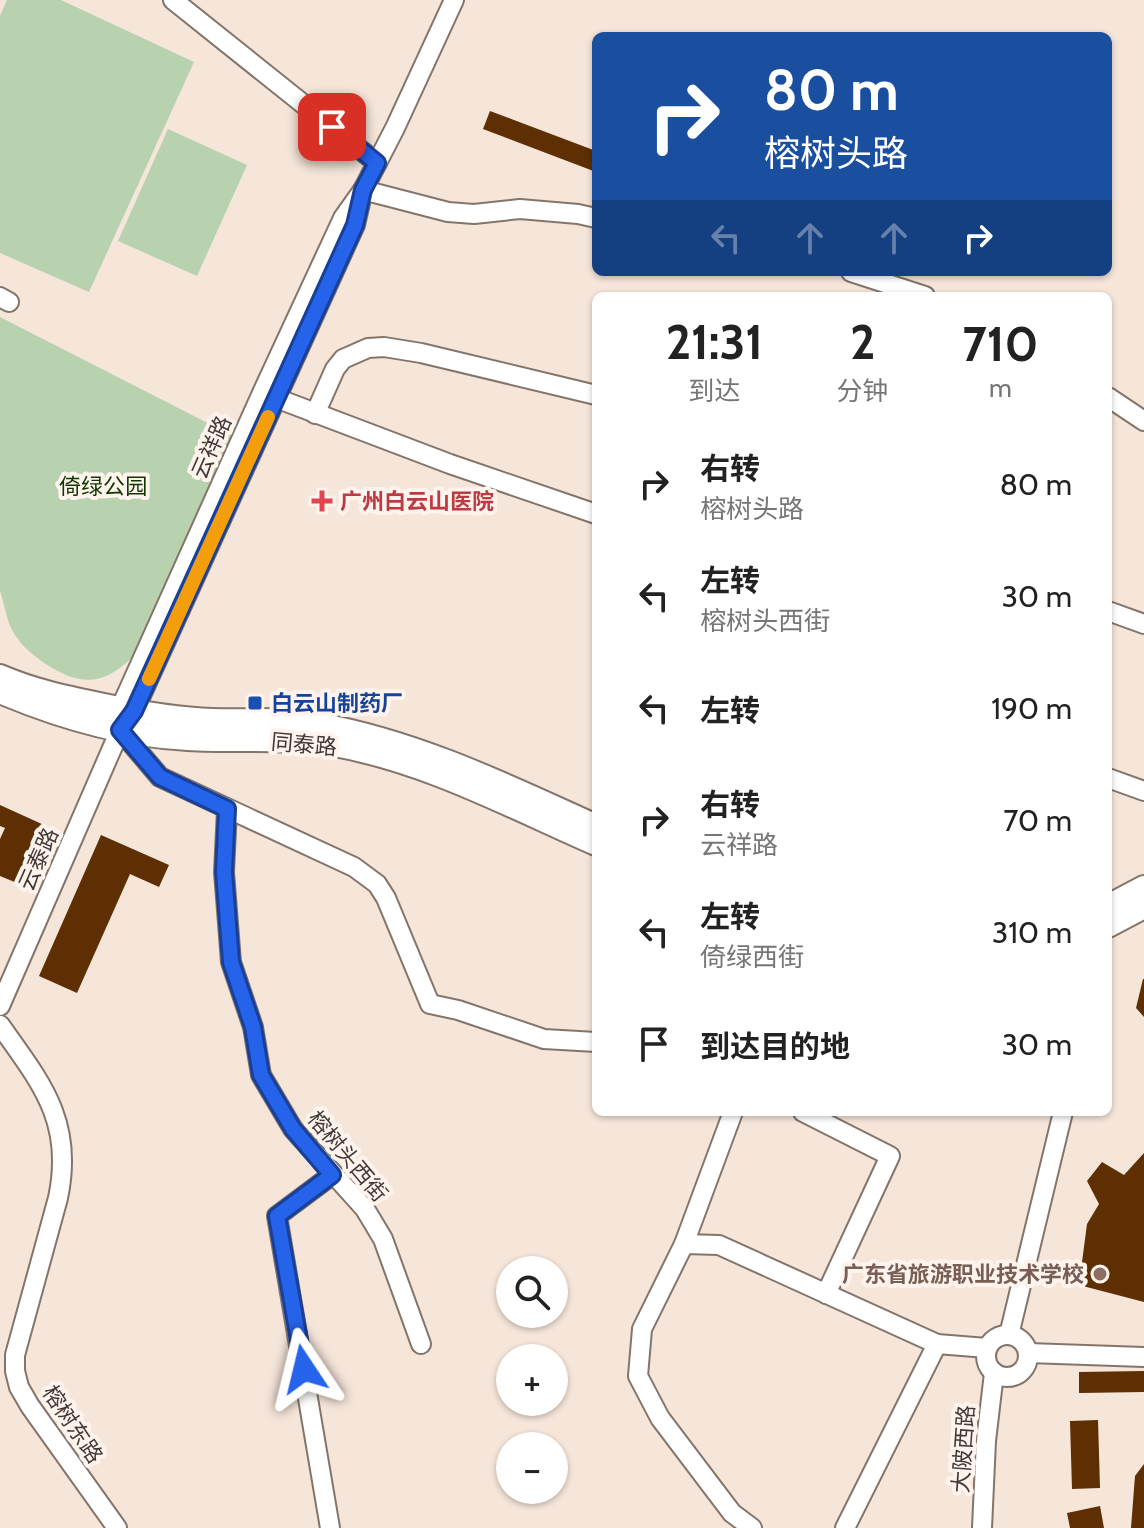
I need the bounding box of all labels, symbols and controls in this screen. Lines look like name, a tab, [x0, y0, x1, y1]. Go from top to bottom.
text: 80 m	[764, 56, 899, 124]
icon: right	[632, 64, 736, 168]
pin	[298, 93, 366, 161]
icon: arrive	[310, 105, 354, 149]
text: 榕树头路	[764, 131, 908, 175]
icon: left	[704, 216, 748, 260]
icon: ahead	[788, 216, 832, 260]
icon: ahead	[872, 216, 916, 260]
icon: right	[956, 216, 1000, 260]
text: 21:31	[666, 313, 763, 371]
text: 2	[850, 313, 875, 371]
text: 710	[962, 315, 1038, 373]
text: m	[989, 372, 1012, 404]
text: 到达	[688, 375, 740, 407]
text: 分钟	[837, 375, 889, 407]
street label: 云祥路	[186, 412, 237, 483]
text: 右转	[700, 450, 760, 487]
icon: right	[632, 462, 676, 506]
text: 80 m	[1000, 466, 1072, 503]
park label: 倚绿公园	[59, 473, 147, 500]
place label: 广州白云山医院	[340, 488, 494, 515]
marker: 广州白云山医院	[311, 490, 333, 512]
text: 榕树头路	[700, 493, 804, 525]
text: 左转	[700, 562, 760, 599]
icon: left	[632, 574, 676, 618]
text: 30 m	[1002, 578, 1072, 615]
text: 榕树头西街	[700, 605, 830, 637]
icon: left	[632, 686, 676, 730]
place label: 白云山制药厂	[271, 690, 403, 717]
text: 190 m	[991, 690, 1072, 727]
text: 左转	[700, 692, 760, 729]
marker: 白云山制药厂	[246, 694, 264, 712]
street label: 同泰路	[270, 728, 338, 761]
text: 右转	[700, 786, 760, 823]
icon: right	[632, 798, 676, 842]
text: 70 m	[1003, 802, 1072, 839]
street label: 云泰路	[13, 824, 64, 895]
text: 云祥路	[700, 829, 778, 861]
text: 左转	[700, 898, 760, 935]
icon: left	[632, 910, 676, 954]
text: 310 m	[992, 914, 1072, 951]
text: 倚绿西街	[700, 941, 804, 973]
icon: arrive	[632, 1022, 676, 1066]
text: 30 m	[1002, 1026, 1072, 1063]
text: 到达目的地	[700, 1028, 850, 1065]
street label: 榕树头西街	[302, 1106, 393, 1207]
map controls	[496, 1256, 568, 1504]
button: search	[496, 1256, 568, 1328]
place label: 广东省旅游职业技术学校	[842, 1261, 1084, 1288]
marker: 广东省旅游职业技术学校	[1091, 1265, 1109, 1283]
position arrow	[262, 1327, 346, 1411]
button: +	[496, 1344, 568, 1416]
street label: 榕树东路	[37, 1380, 108, 1468]
street label: 大陂西路	[947, 1404, 980, 1494]
button: −	[496, 1432, 568, 1504]

